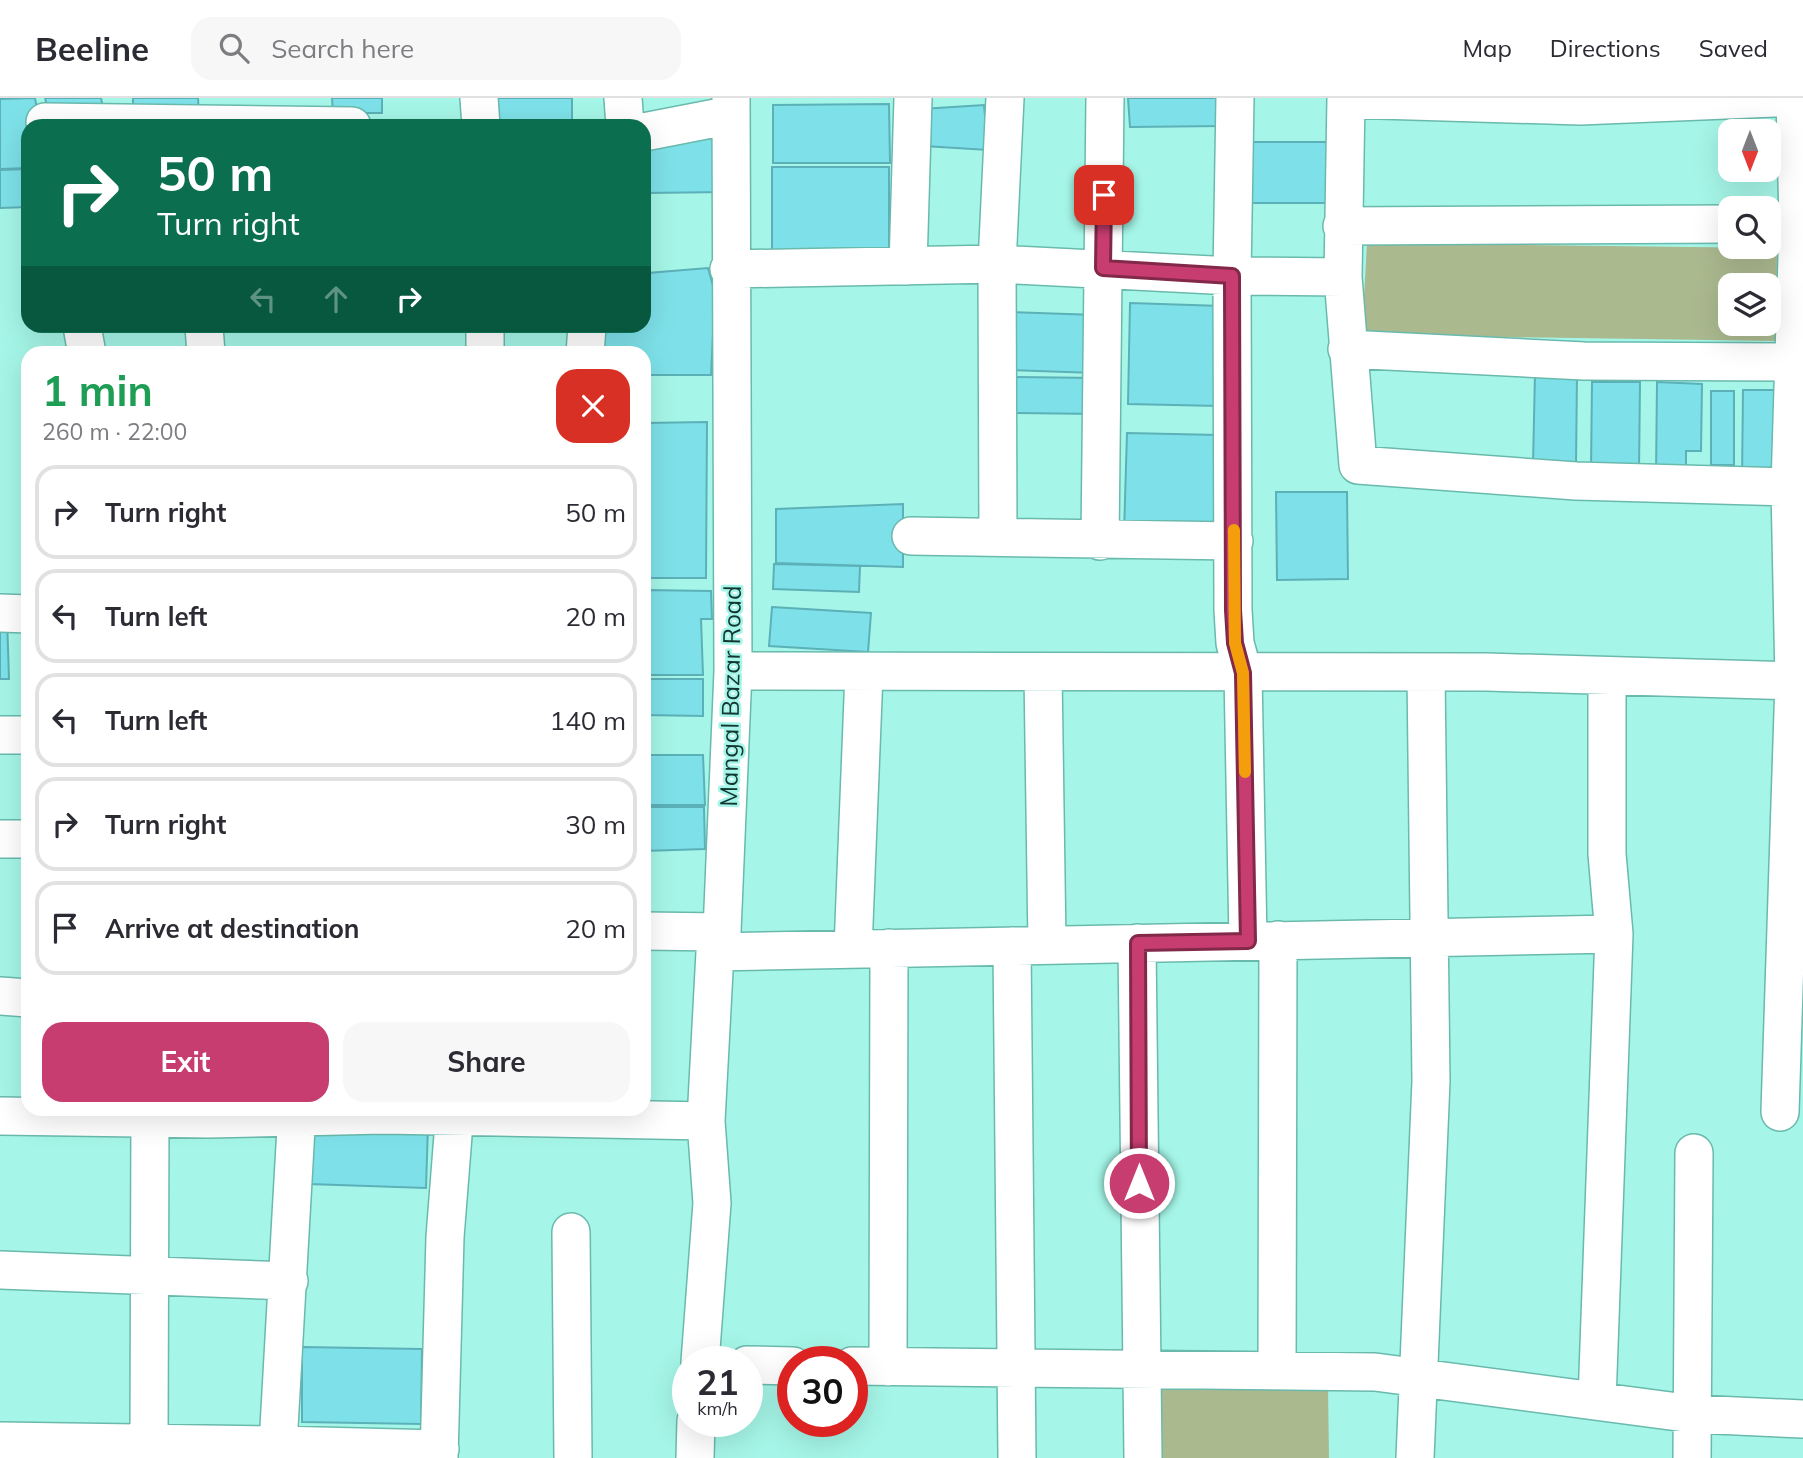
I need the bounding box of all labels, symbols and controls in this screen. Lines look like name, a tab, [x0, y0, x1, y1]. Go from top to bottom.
search box	[191, 17, 681, 80]
text: Beeline	[35, 28, 149, 69]
icon: search	[215, 29, 253, 67]
text: Search here	[271, 32, 414, 65]
text: Map	[1462, 33, 1512, 63]
text: Directions	[1550, 33, 1661, 63]
text: Saved	[1699, 33, 1768, 63]
north arrow	[1718, 119, 1782, 182]
map controls	[1718, 119, 1781, 336]
text: 50 m	[157, 142, 273, 203]
icon: right	[42, 147, 133, 238]
pin	[1074, 165, 1134, 225]
icon: arrive	[1085, 176, 1123, 214]
button: search	[1718, 196, 1781, 259]
text: Turn right	[157, 203, 300, 243]
button: layers	[1718, 273, 1781, 336]
icon: left	[244, 280, 282, 318]
icon: ahead	[317, 280, 355, 318]
icon: right	[390, 280, 428, 318]
text: 1 min	[42, 364, 153, 417]
button: close	[556, 369, 630, 443]
text: 260 m · 22:00	[42, 417, 187, 446]
icon: right	[46, 493, 84, 531]
text: Turn right	[105, 496, 226, 529]
text: 50 m	[565, 496, 626, 529]
street label: Mangal Bazar Road	[713, 585, 747, 807]
icon: left	[46, 597, 84, 635]
text: Turn left	[105, 600, 207, 633]
text: 20 m	[565, 600, 626, 633]
icon: left	[46, 701, 84, 739]
text: Turn left	[105, 704, 207, 737]
text: 140 m	[550, 704, 626, 737]
icon: right	[46, 805, 84, 843]
text: Turn right	[105, 808, 226, 841]
text: 30 m	[565, 808, 626, 841]
icon: arrive	[46, 909, 84, 947]
text: Arrive at destination	[105, 912, 360, 945]
text: 20 m	[565, 912, 626, 945]
button: Exit	[42, 1022, 329, 1102]
button: Share	[343, 1022, 630, 1102]
position arrow	[1102, 1146, 1176, 1220]
speed limit sign: 30	[777, 1346, 868, 1437]
text: 21	[696, 1360, 739, 1404]
text: km/h	[697, 1397, 738, 1420]

